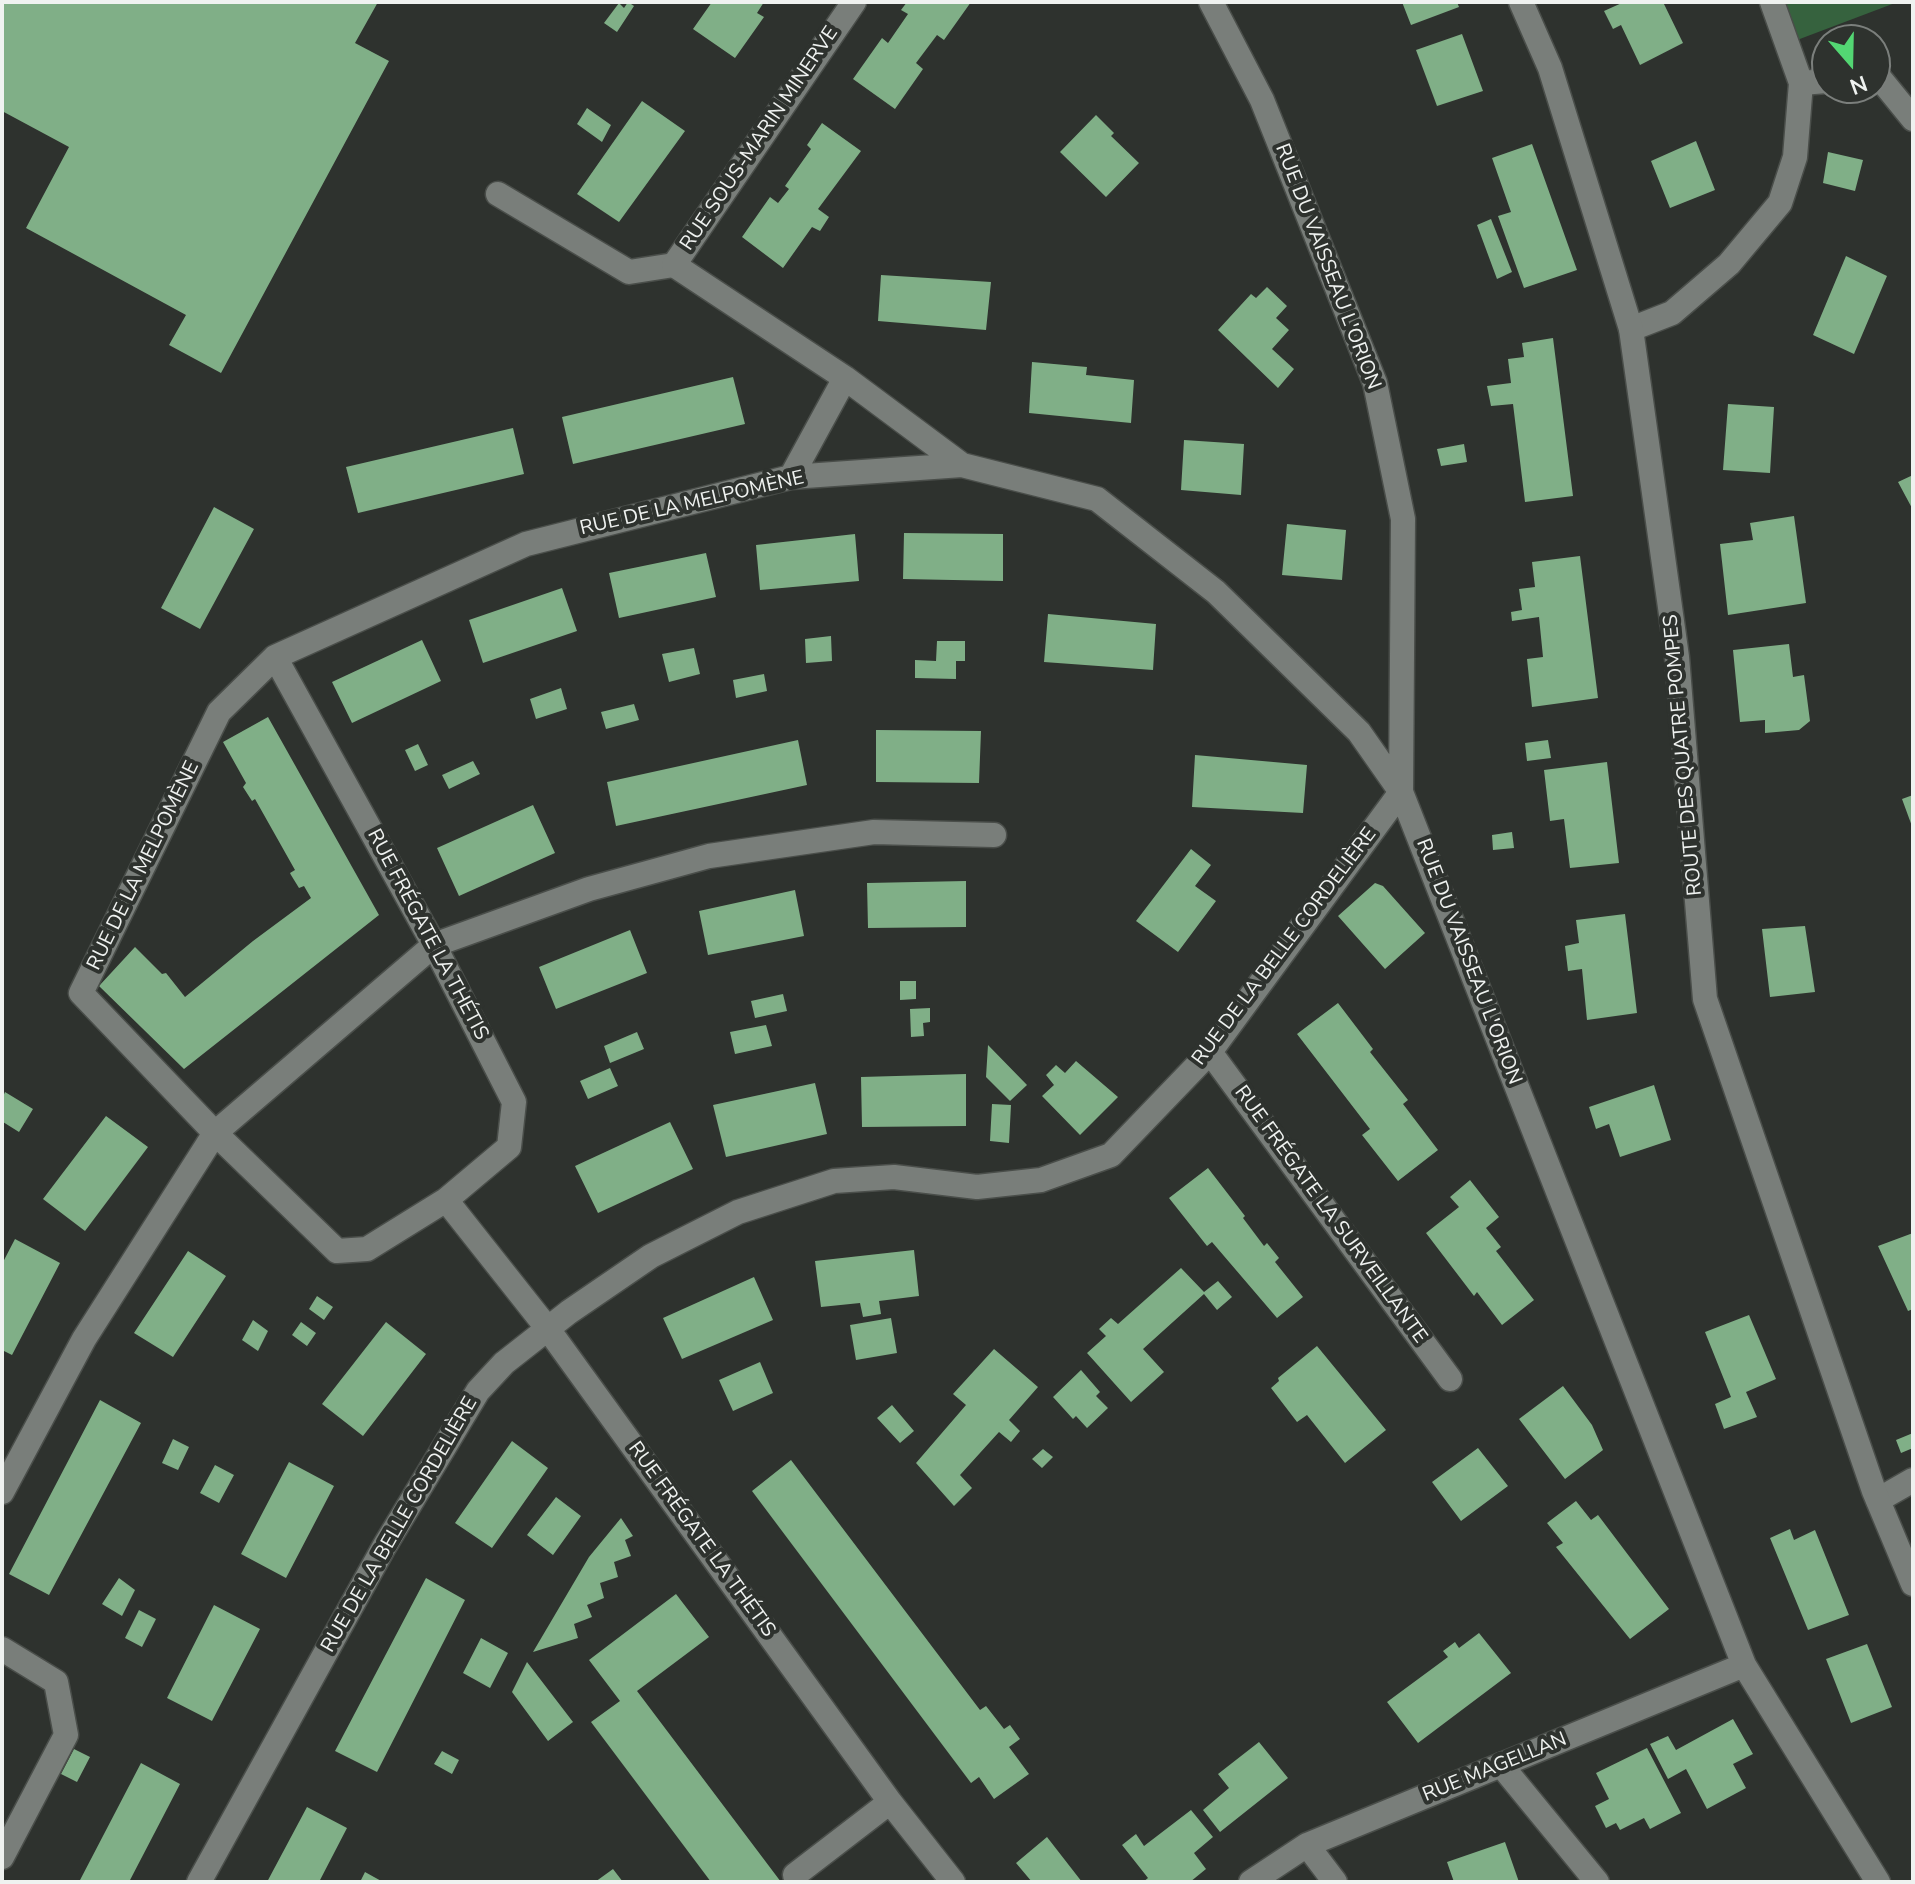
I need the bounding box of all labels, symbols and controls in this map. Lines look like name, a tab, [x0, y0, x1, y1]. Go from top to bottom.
street label: RUE SOUS-MARIN MINERVE	[676, 22, 844, 256]
north arrow	[1811, 24, 1891, 104]
text: N	[1846, 68, 1871, 102]
street label: RUE DU VAISSEAU L'ORION	[1269, 141, 1385, 393]
street label: RUE DE LA MELPOMÈNE	[578, 467, 806, 541]
street label: ROUTE DES QUATRE POMPES	[1660, 613, 1708, 897]
street label: RUE DE LA MELPOMÈNE	[83, 758, 205, 974]
street label: RUE DE LA BELLE CORDELIÈRE	[1188, 824, 1382, 1070]
street label: RUE FRÉGATE LA THÉTIS	[361, 825, 493, 1045]
street label: RUE DU VAISSEAU L'ORION	[1410, 836, 1526, 1088]
street label: RUE FRÉGATE LA SURVEILLANTE	[1229, 1082, 1431, 1348]
street label: RUE DE LA BELLE CORDELIÈRE	[317, 1393, 483, 1657]
street label: RUE FRÉGATE LA THÉTIS	[622, 1438, 780, 1642]
street label: RUE MAGELLAN	[1420, 1728, 1570, 1808]

